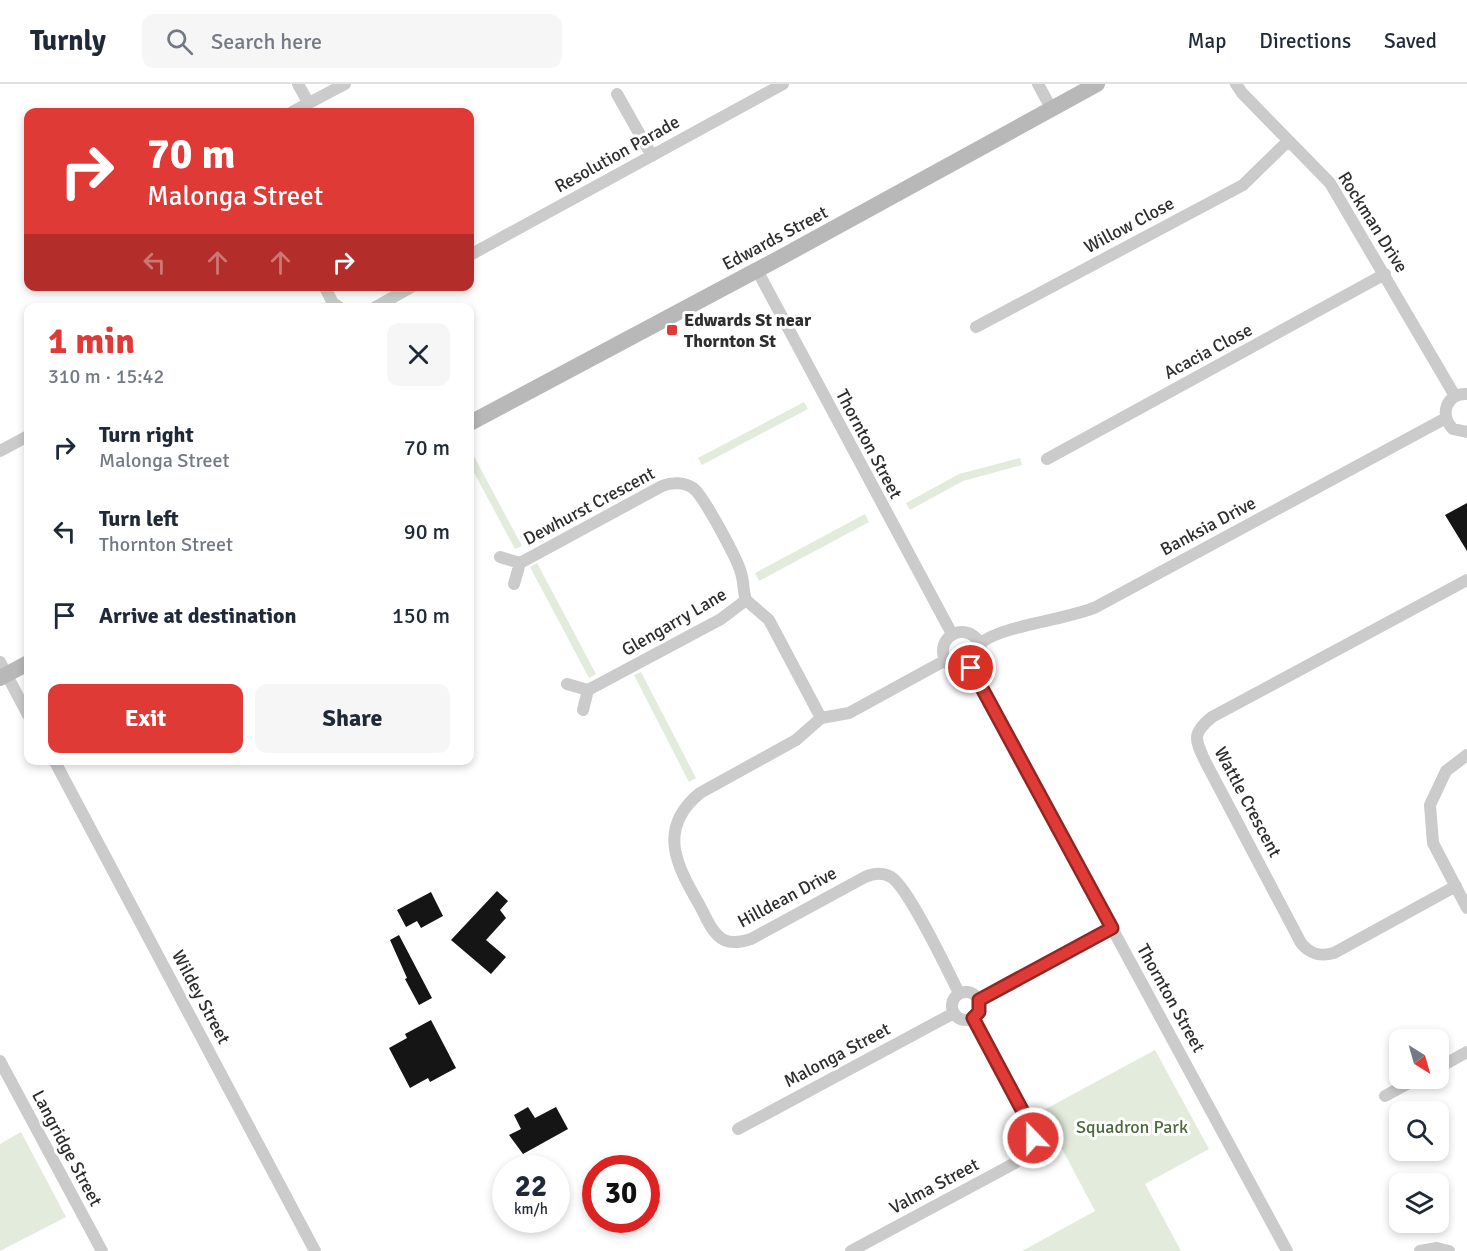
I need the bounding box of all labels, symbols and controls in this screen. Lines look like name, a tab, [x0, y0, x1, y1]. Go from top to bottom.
search box	[142, 14, 562, 68]
text: Turnly	[30, 24, 106, 58]
icon: search	[163, 25, 196, 58]
text: Search here	[211, 28, 322, 55]
text: Map	[1188, 28, 1226, 54]
text: Directions	[1259, 28, 1351, 54]
text: Saved	[1384, 28, 1437, 54]
street label: Resolution Parade	[551, 111, 683, 197]
text: 70 m	[147, 129, 236, 180]
icon: right	[48, 132, 126, 210]
street label: Rockman Drive	[1333, 167, 1413, 277]
text: Malonga Street	[147, 180, 323, 213]
street label: Willow Close	[1080, 192, 1178, 258]
street label: Edwards Street	[719, 201, 831, 275]
icon: left	[138, 246, 171, 279]
icon: ahead	[201, 246, 234, 279]
icon: ahead	[264, 246, 297, 279]
icon: right	[327, 246, 360, 279]
place label: Edwards St near Thornton St	[684, 309, 812, 352]
street label: Acacia Close	[1160, 318, 1256, 384]
text: 1 min	[48, 319, 135, 364]
button: close	[387, 323, 450, 386]
marker: Edwards St near Thornton St	[665, 323, 679, 337]
text: 310 m · 15:42	[48, 364, 164, 389]
street label: Thornton Street	[831, 386, 907, 502]
text: Turn right	[99, 421, 194, 448]
icon: right	[48, 431, 81, 464]
text: 70 m	[404, 434, 450, 461]
text: Malonga Street	[99, 448, 229, 473]
street label: Dewhurst Crescent	[520, 462, 658, 550]
street label: Banksia Drive	[1156, 492, 1260, 560]
text: Turn left	[99, 505, 179, 532]
icon: left	[48, 515, 81, 548]
text: 90 m	[404, 518, 450, 545]
text: Thornton Street	[99, 532, 233, 557]
street label: Glengarry Lane	[618, 583, 730, 661]
icon: arrive	[48, 599, 81, 632]
text: Arrive at destination	[99, 602, 296, 629]
text: 150 m	[392, 602, 450, 629]
pin	[945, 642, 996, 693]
icon: arrive	[954, 651, 987, 684]
button: Exit	[48, 684, 243, 753]
button: Share	[255, 684, 450, 753]
street label: Wattle Crescent	[1210, 743, 1286, 861]
street label: Hilldean Drive	[734, 862, 840, 932]
street label: Thornton Street	[1132, 940, 1210, 1056]
street label: Wildey Street	[167, 946, 235, 1048]
street label: Malonga Street	[780, 1018, 894, 1092]
north arrow	[1389, 1029, 1449, 1089]
map controls	[1389, 1029, 1449, 1233]
street label: Langridge Street	[27, 1086, 107, 1210]
button: search	[1389, 1101, 1449, 1161]
position arrow	[1001, 1106, 1065, 1170]
park label: Squadron Park	[1076, 1116, 1188, 1138]
street label: Valma Street	[885, 1153, 983, 1219]
speed limit sign: 30	[582, 1155, 660, 1233]
text: 22	[515, 1168, 547, 1205]
button: layers	[1389, 1173, 1449, 1233]
text: km/h	[514, 1200, 548, 1218]

